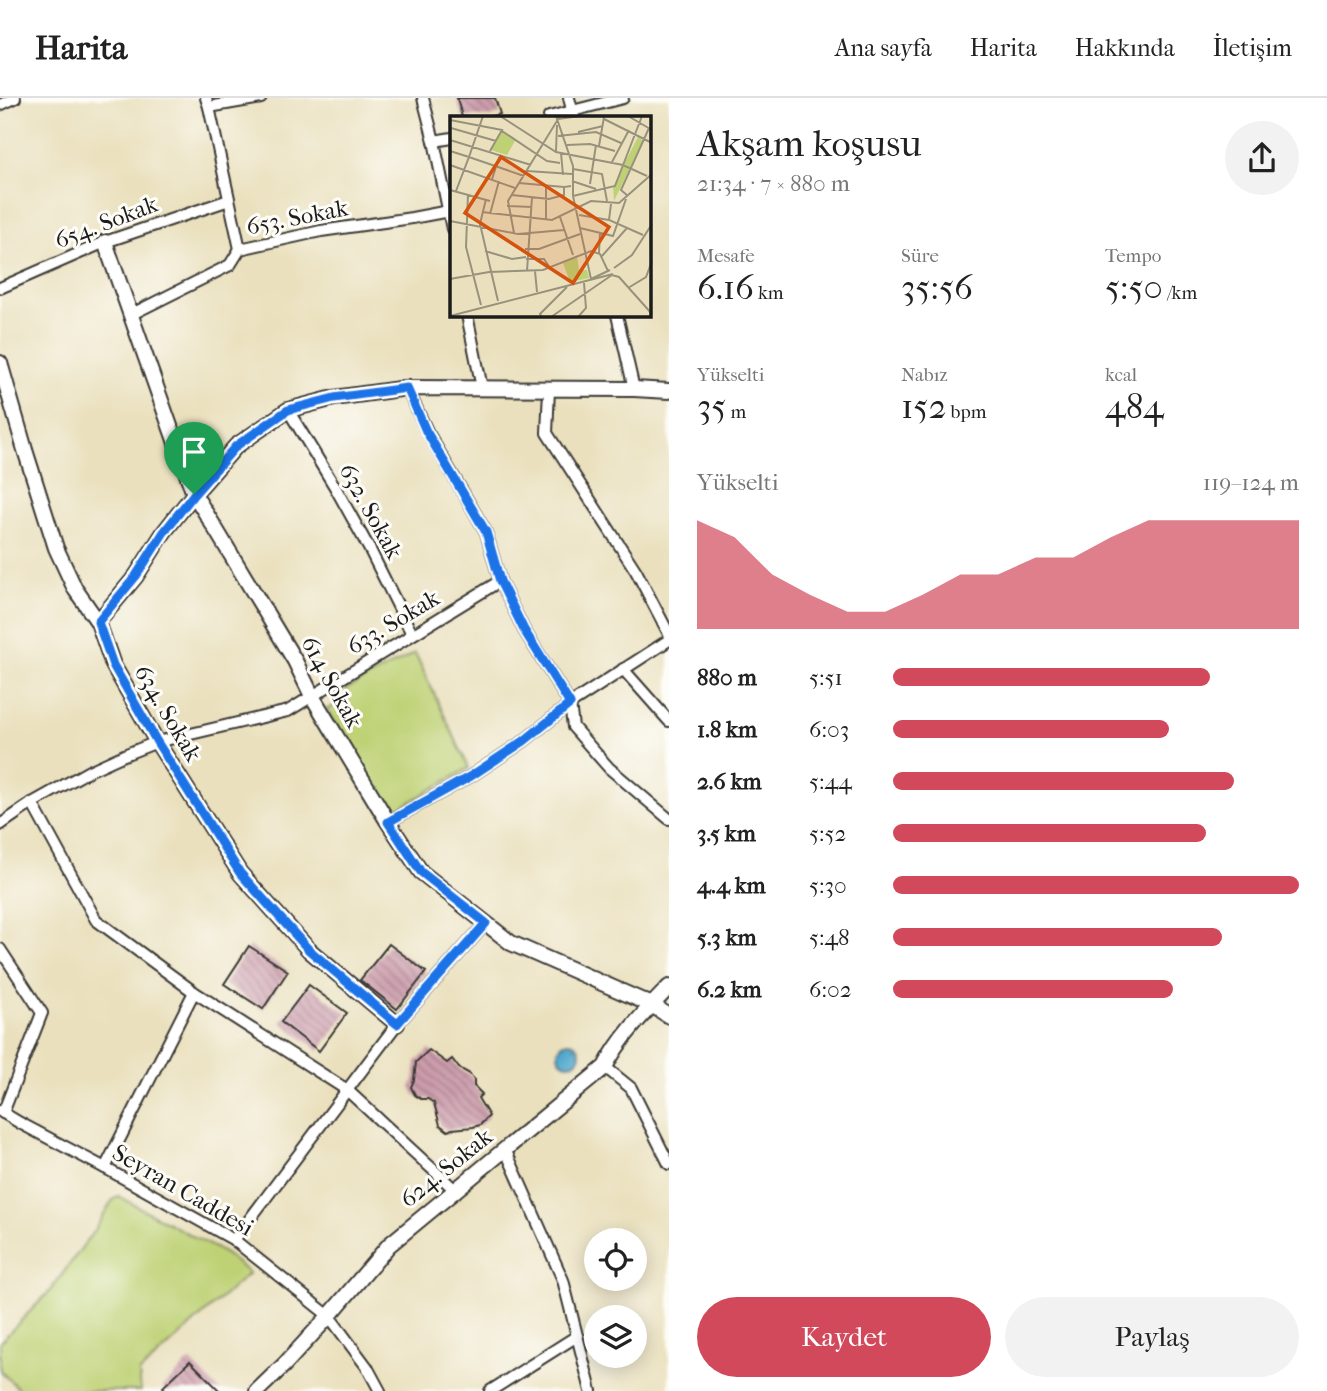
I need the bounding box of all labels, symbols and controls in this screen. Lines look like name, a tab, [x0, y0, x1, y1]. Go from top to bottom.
text: Harita	[35, 29, 127, 68]
text: Ana sayfa	[835, 34, 932, 62]
text: Harita	[970, 34, 1037, 62]
text: Hakkında	[1075, 34, 1175, 62]
text: İletişim	[1213, 34, 1292, 62]
inset map	[450, 116, 652, 317]
text: Akşam koşusu	[697, 121, 922, 166]
button: share	[1225, 121, 1299, 195]
text: 21:34 · 7 × 880 m	[697, 170, 850, 197]
street label: 654. Sokak	[51, 189, 162, 254]
street label: 653. Sokak	[244, 193, 351, 241]
text: Mesafe	[697, 245, 755, 267]
text: Süre	[901, 245, 939, 267]
text: Tempo	[1105, 245, 1161, 267]
text: 6.16	[697, 267, 754, 308]
text: 35:56	[901, 267, 973, 308]
text: 5:50	[1105, 267, 1163, 308]
text: km	[754, 282, 784, 304]
text: /km	[1163, 282, 1197, 304]
text: Yükselti	[697, 364, 764, 386]
text: Nabız	[901, 364, 948, 386]
text: kcal	[1105, 364, 1137, 386]
text: 35	[697, 386, 726, 427]
text: 152	[901, 386, 946, 427]
text: 484	[1105, 386, 1164, 427]
text: m	[726, 401, 746, 423]
text: bpm	[946, 401, 987, 423]
pin	[164, 422, 224, 494]
icon: arrive	[175, 433, 213, 471]
street label: 632. Sokak	[333, 458, 409, 564]
text: Yükselti	[697, 469, 778, 496]
text: 119–124 m	[1203, 469, 1299, 496]
street label: 633. Sokak	[342, 583, 445, 660]
street label: 614 Sokak	[295, 631, 369, 733]
street label: 634. Sokak	[128, 660, 208, 767]
text: 880 m	[697, 664, 757, 691]
text: 5:51	[809, 664, 843, 691]
text: 1.8 km	[697, 716, 757, 743]
text: 6:03	[809, 716, 849, 743]
text: 2.6 km	[697, 768, 762, 795]
text: 5:44	[809, 768, 852, 795]
text: 3.5 km	[697, 820, 756, 847]
text: 5:52	[809, 820, 846, 847]
text: 4.4 km	[697, 872, 766, 899]
text: 5:30	[809, 872, 847, 899]
text: 5.3 km	[697, 924, 757, 951]
text: 5:48	[809, 924, 850, 951]
text: 6.2 km	[697, 976, 762, 1003]
text: 6:02	[809, 976, 852, 1003]
street label: 624. Sokak	[394, 1122, 498, 1214]
street label: Seyran Caddesi	[107, 1138, 259, 1242]
map controls	[584, 1228, 647, 1368]
button: locate	[584, 1228, 647, 1291]
button: Kaydet	[697, 1297, 991, 1377]
button: Paylaş	[1005, 1297, 1299, 1377]
button: layers	[584, 1305, 647, 1368]

